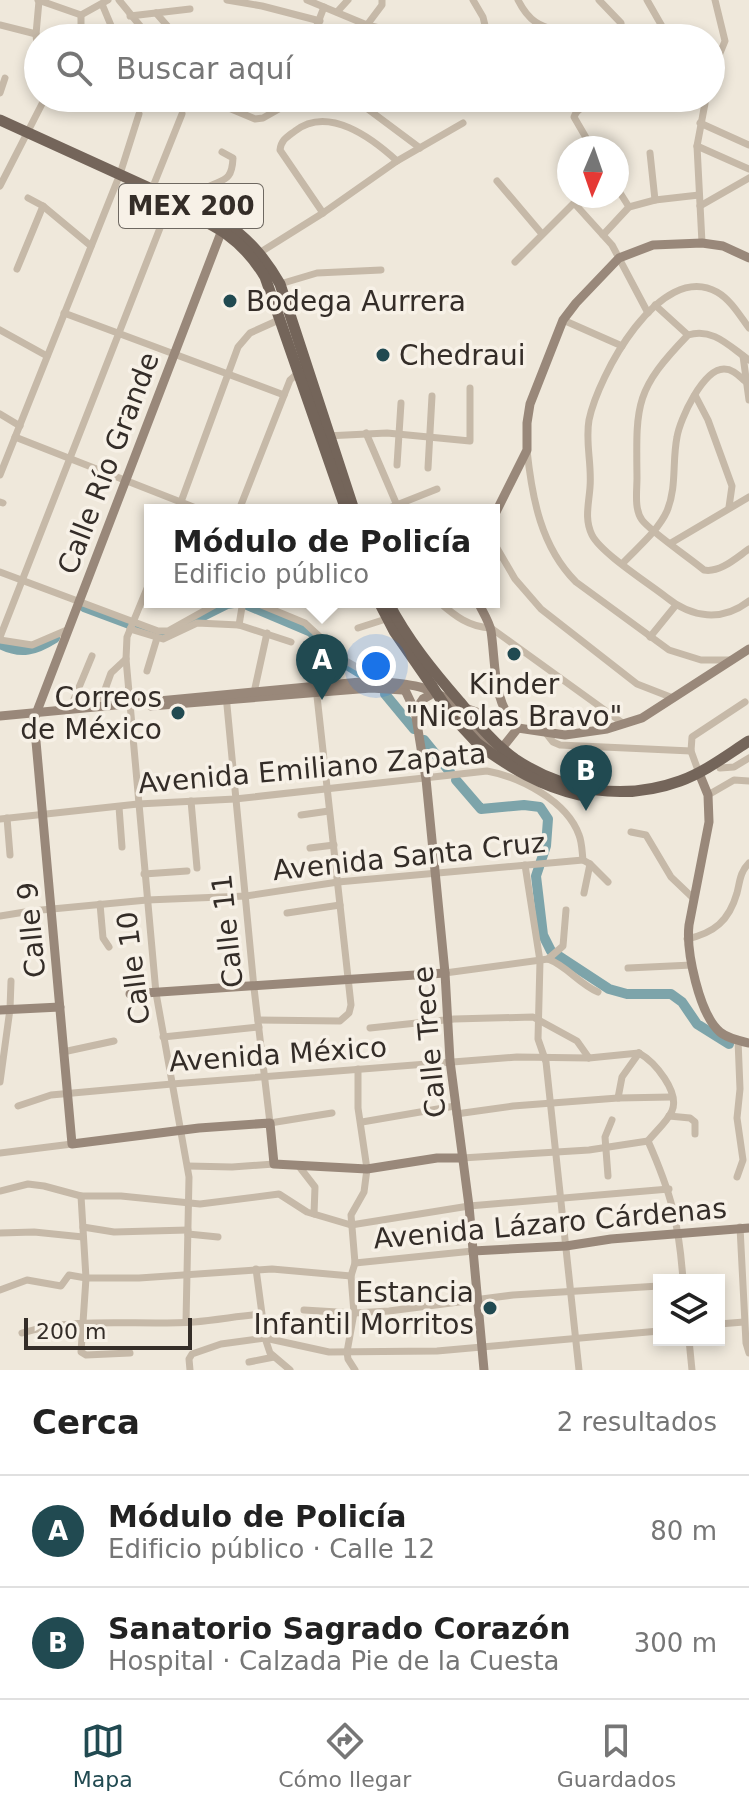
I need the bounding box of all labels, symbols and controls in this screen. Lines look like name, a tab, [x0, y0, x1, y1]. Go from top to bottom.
search box	[24, 24, 725, 112]
icon: search	[52, 46, 96, 90]
text: Buscar aquí	[116, 51, 293, 86]
north arrow	[557, 136, 629, 208]
road number: MEX 200	[119, 184, 263, 228]
place label: Bodega Aurrera	[246, 285, 466, 318]
marker: Bodega Aurrera	[221, 292, 239, 310]
place label: Chedraui	[399, 339, 526, 372]
marker: Chedraui	[374, 346, 392, 364]
street label: Calle Río Grande	[51, 348, 166, 579]
popup	[144, 504, 500, 608]
text: Módulo de Policía	[173, 524, 471, 559]
text: Edificio público	[173, 559, 369, 589]
pin: A	[296, 634, 348, 700]
marker: Kinder "Nicolas Bravo"	[505, 645, 523, 663]
your location	[356, 646, 396, 686]
place label: Kinder "Nicolas Bravo"	[405, 668, 623, 733]
place label: Correos de México	[20, 681, 162, 746]
marker: Correos de México	[169, 704, 187, 722]
street label: Avenida Emiliano Zapata	[137, 737, 487, 800]
pin: B	[560, 745, 612, 811]
street label: Avenida Santa Cruz	[271, 826, 547, 887]
street label: Calle 11	[205, 873, 250, 989]
street label: Calle 9	[11, 881, 52, 979]
street label: Calle 10	[110, 909, 157, 1027]
street label: Calle Trece	[406, 965, 453, 1119]
street label: Avenida México	[168, 1030, 388, 1079]
street label: Avenida Lázaro Cárdenas	[372, 1192, 728, 1255]
map controls	[653, 1274, 725, 1346]
button: layers	[653, 1274, 725, 1346]
place label: Estancia Infantil Morritos	[254, 1276, 474, 1341]
marker: Estancia Infantil Morritos	[481, 1299, 499, 1317]
scale bar	[24, 1314, 192, 1350]
text: 200 m	[36, 1319, 106, 1344]
text: Cerca	[32, 1402, 140, 1442]
text: 2 resultados	[557, 1407, 717, 1437]
text: Módulo de Policía	[108, 1499, 406, 1534]
text: A	[48, 1516, 68, 1546]
text: 80 m	[650, 1516, 717, 1546]
text: Edificio público · Calle 12	[108, 1534, 435, 1564]
text: Sanatorio Sagrado Corazón	[108, 1611, 571, 1646]
text: B	[48, 1628, 68, 1658]
text: 300 m	[634, 1628, 717, 1658]
text: Hospital · Calzada Pie de la Cuesta	[108, 1646, 560, 1676]
tab: Mapa	[73, 1719, 133, 1792]
tab: Cómo llegar	[278, 1719, 411, 1792]
tab: Guardados	[557, 1719, 676, 1792]

